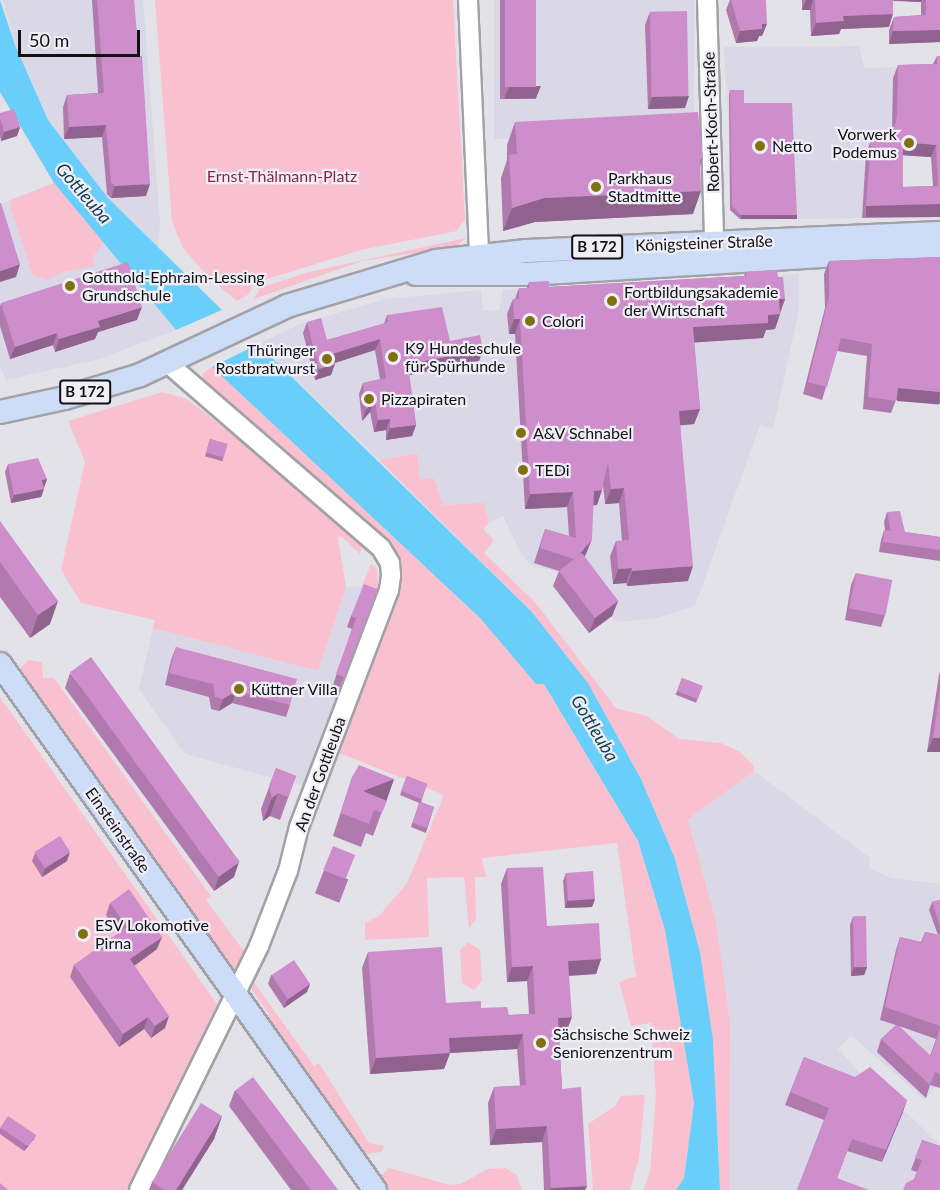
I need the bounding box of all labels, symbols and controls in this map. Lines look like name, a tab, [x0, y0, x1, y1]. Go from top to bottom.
scale bar	[21, 18, 142, 56]
text: 50 m	[29, 29, 69, 51]
street label: Robert-Koch-Straße	[699, 51, 723, 193]
place label: Vorwerk Podemus	[832, 124, 897, 162]
place label: Netto	[772, 136, 812, 156]
marker: Vorwerk Podemus	[902, 136, 916, 150]
marker: Netto	[753, 139, 767, 153]
water label: Gottleuba	[52, 158, 116, 228]
park label: Ernst-Thälmann-Platz	[207, 166, 357, 186]
place label: Parkhaus Stadtmitte	[608, 168, 681, 206]
marker: Parkhaus Stadtmitte	[589, 180, 603, 194]
street label: Königsteiner Straße	[635, 231, 773, 255]
road number: B 172	[570, 235, 624, 259]
place label: Gotthold-Ephraim-Lessing Grundschule	[82, 267, 265, 305]
marker: Gotthold-Ephraim-Lessing Grundschule	[63, 279, 77, 293]
place label: Fortbildungsakademie der Wirtschaft	[624, 282, 779, 320]
marker: Fortbildungsakademie der Wirtschaft	[605, 294, 619, 308]
place label: Colori	[542, 311, 584, 331]
marker: Colori	[523, 314, 537, 328]
place label: K9 Hundeschule für Spürhunde	[405, 338, 521, 376]
place label: Thüringer Rostbratwurst	[216, 340, 315, 378]
marker: K9 Hundeschule für Spürhunde	[386, 350, 400, 364]
marker: Thüringer Rostbratwurst	[320, 352, 334, 366]
road number: B 172	[58, 380, 112, 404]
place label: Pizzapiraten	[381, 389, 466, 409]
marker: Pizzapiraten	[362, 392, 376, 406]
place label: A&V Schnabel	[533, 423, 633, 443]
marker: A&V Schnabel	[514, 426, 528, 440]
place label: TEDi	[535, 460, 570, 480]
marker: TEDi	[516, 463, 530, 477]
place label: Küttner Villa	[251, 679, 339, 699]
marker: Küttner Villa	[232, 682, 246, 696]
water label: Gottleuba	[567, 691, 623, 765]
street label: An der Gottleuba	[290, 714, 350, 834]
street label: Einsteinstraße	[82, 784, 154, 876]
place label: ESV Lokomotive Pirna	[95, 915, 210, 953]
marker: ESV Lokomotive Pirna	[76, 927, 90, 941]
place label: Sächsische Schweiz Seniorenzentrum	[553, 1024, 690, 1062]
marker: Sächsische Schweiz Seniorenzentrum	[534, 1036, 548, 1050]

